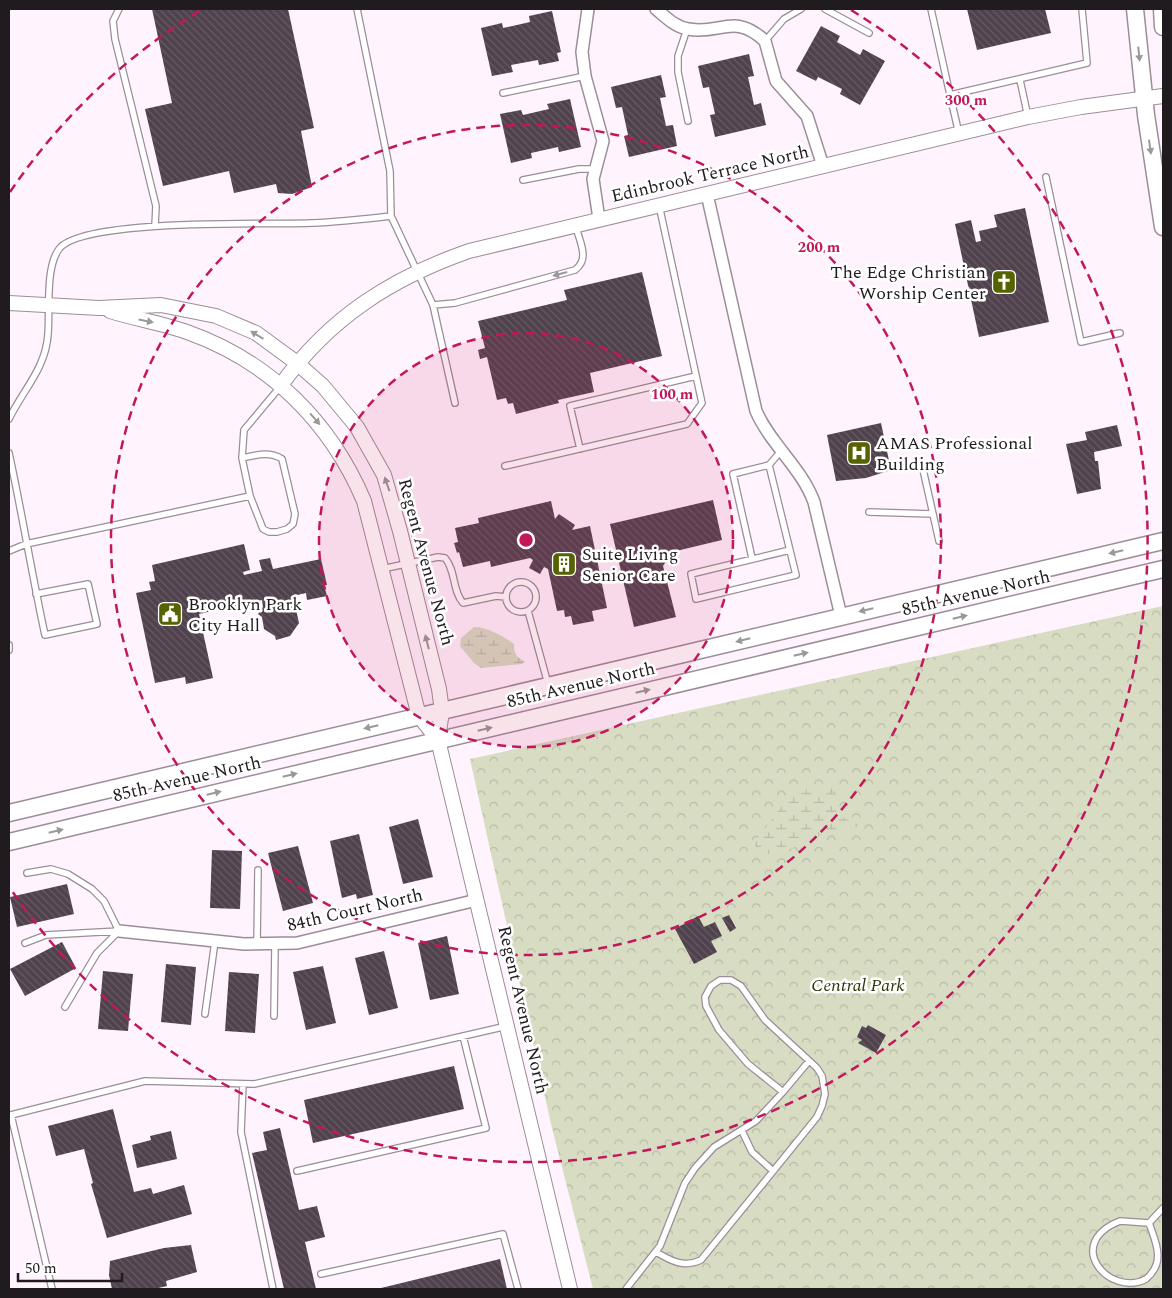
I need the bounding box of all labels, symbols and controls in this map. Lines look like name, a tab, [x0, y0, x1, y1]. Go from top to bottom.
one-way arrow	[1135, 46, 1143, 62]
text: 300 m	[945, 89, 988, 112]
street label: Edinbrook Terrace North	[608, 138, 812, 210]
one-way arrow	[1147, 140, 1155, 156]
text: 200 m	[798, 236, 841, 259]
place label: The Edge Christian Worship Center	[830, 259, 986, 307]
church icon: The Edge Christian Worship Center	[991, 269, 1017, 295]
one-way arrow	[552, 271, 567, 279]
one-way arrow	[139, 317, 154, 325]
one-way arrow	[251, 330, 264, 339]
text: 100 m	[651, 383, 694, 406]
one-way arrow	[310, 413, 321, 426]
place label: AMAS Professional Building	[876, 430, 1032, 478]
hospital icon: AMAS Professional Building	[846, 440, 872, 466]
street label: Regent Avenue North	[391, 475, 461, 649]
one-way arrow	[383, 477, 390, 492]
centre of rings	[517, 531, 535, 549]
place label: Suite Living Senior Care	[582, 541, 678, 589]
one-way arrow	[1108, 548, 1123, 556]
building icon: Suite Living Senior Care	[551, 551, 577, 577]
street label: 85th Avenue North	[899, 563, 1053, 623]
place label: Brooklyn Park City Hall	[188, 591, 302, 639]
public building icon: Brooklyn Park City Hall	[157, 601, 183, 627]
one-way arrow	[859, 606, 874, 614]
one-way arrow	[952, 613, 967, 621]
one-way arrow	[423, 634, 431, 649]
one-way arrow	[735, 636, 750, 644]
one-way arrow	[794, 650, 809, 658]
street label: 85th Avenue North	[504, 655, 658, 715]
one-way arrow	[636, 687, 651, 695]
one-way arrow	[364, 723, 379, 731]
one-way arrow	[478, 725, 493, 733]
street label: 85th Avenue North	[110, 749, 264, 809]
one-way arrow	[283, 771, 298, 779]
one-way arrow	[207, 789, 222, 797]
one-way arrow	[49, 827, 64, 835]
street label: 84th Court North	[285, 881, 425, 939]
street label: Regent Avenue North	[490, 923, 556, 1097]
park label: Central Park	[811, 972, 905, 999]
scale bar	[18, 1250, 121, 1282]
text: 50 m	[25, 1257, 57, 1280]

